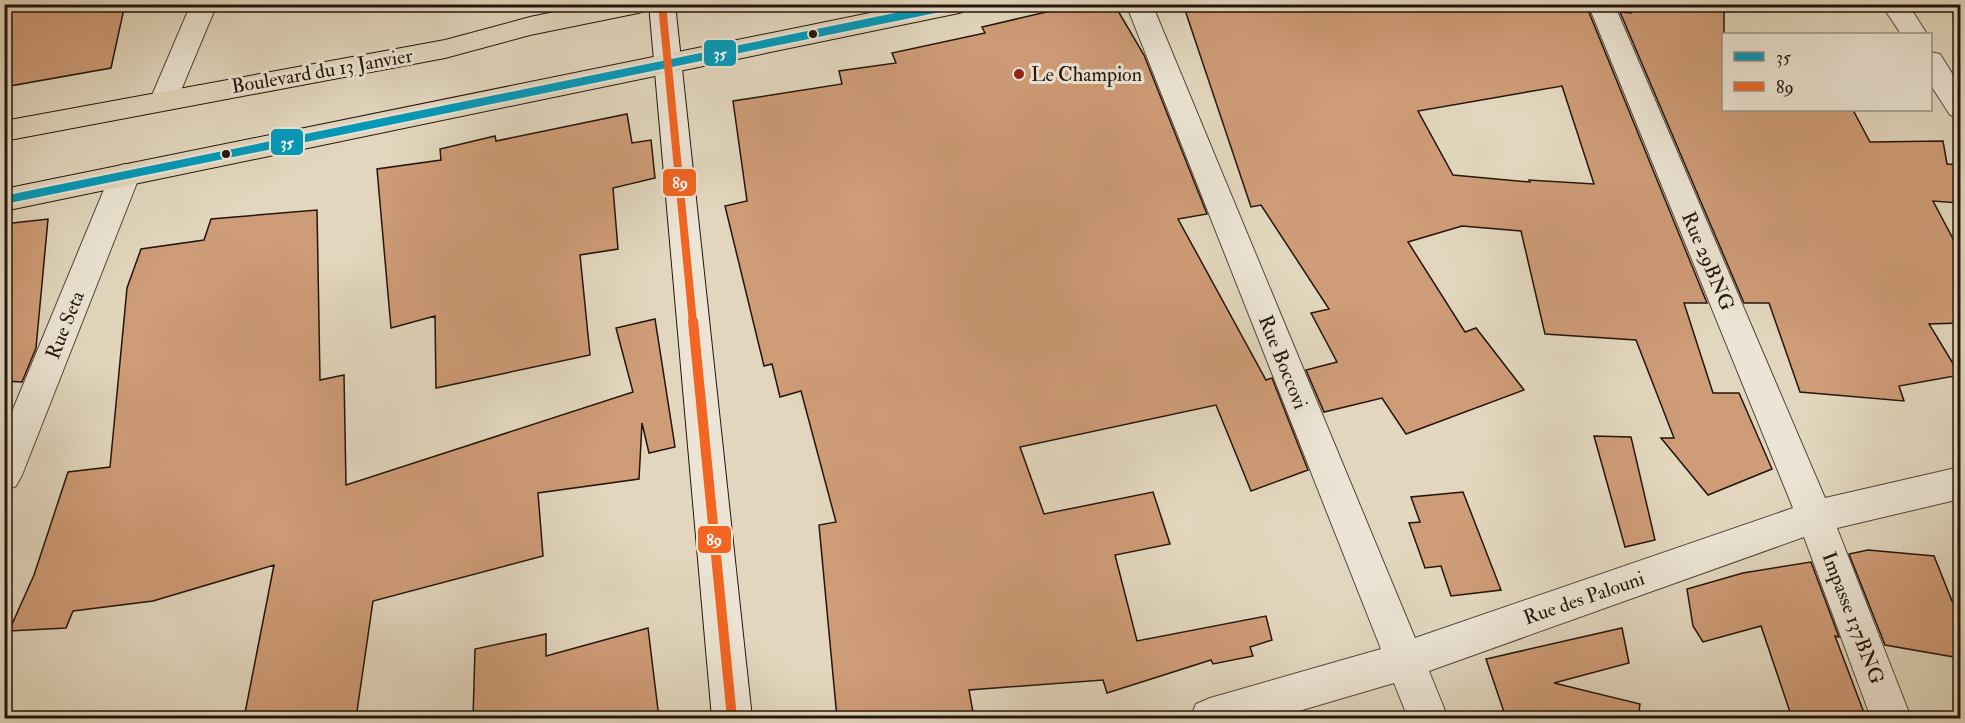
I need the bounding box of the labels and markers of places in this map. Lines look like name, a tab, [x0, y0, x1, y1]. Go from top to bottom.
unlabelled marker	[807, 28, 819, 40]
place label: Le Champion	[1031, 62, 1142, 88]
marker: Le Champion	[1012, 67, 1026, 81]
unlabelled marker	[220, 148, 232, 160]

